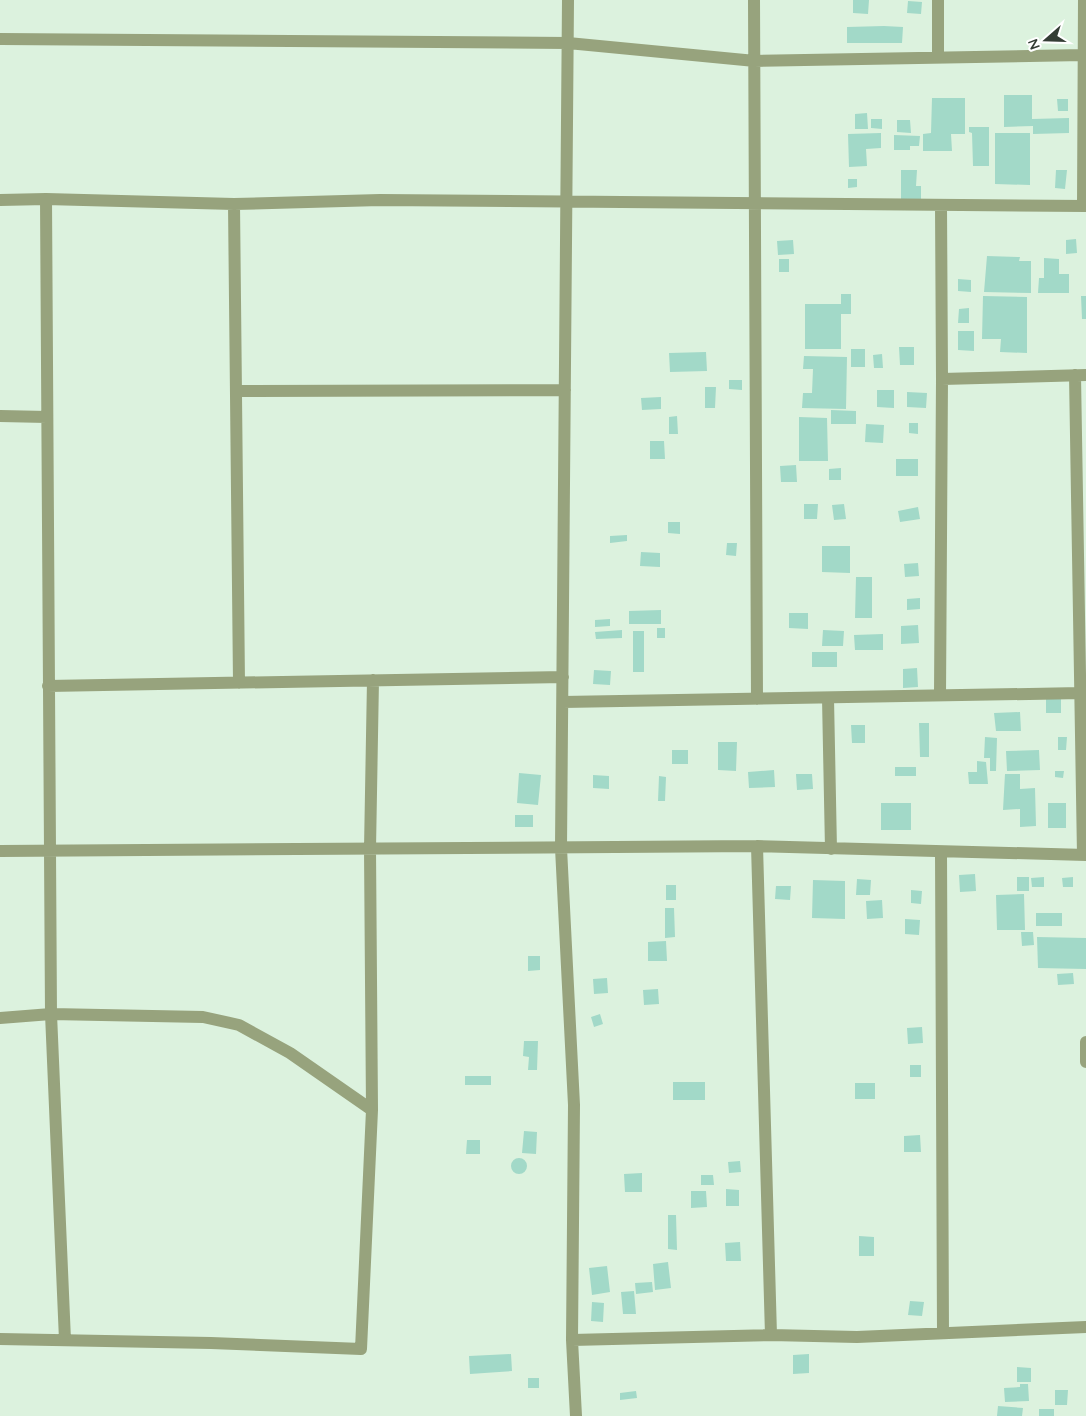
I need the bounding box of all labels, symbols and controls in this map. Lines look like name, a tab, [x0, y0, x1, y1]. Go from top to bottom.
north arrow	[1021, 15, 1071, 65]
text: N	[1024, 37, 1044, 52]

